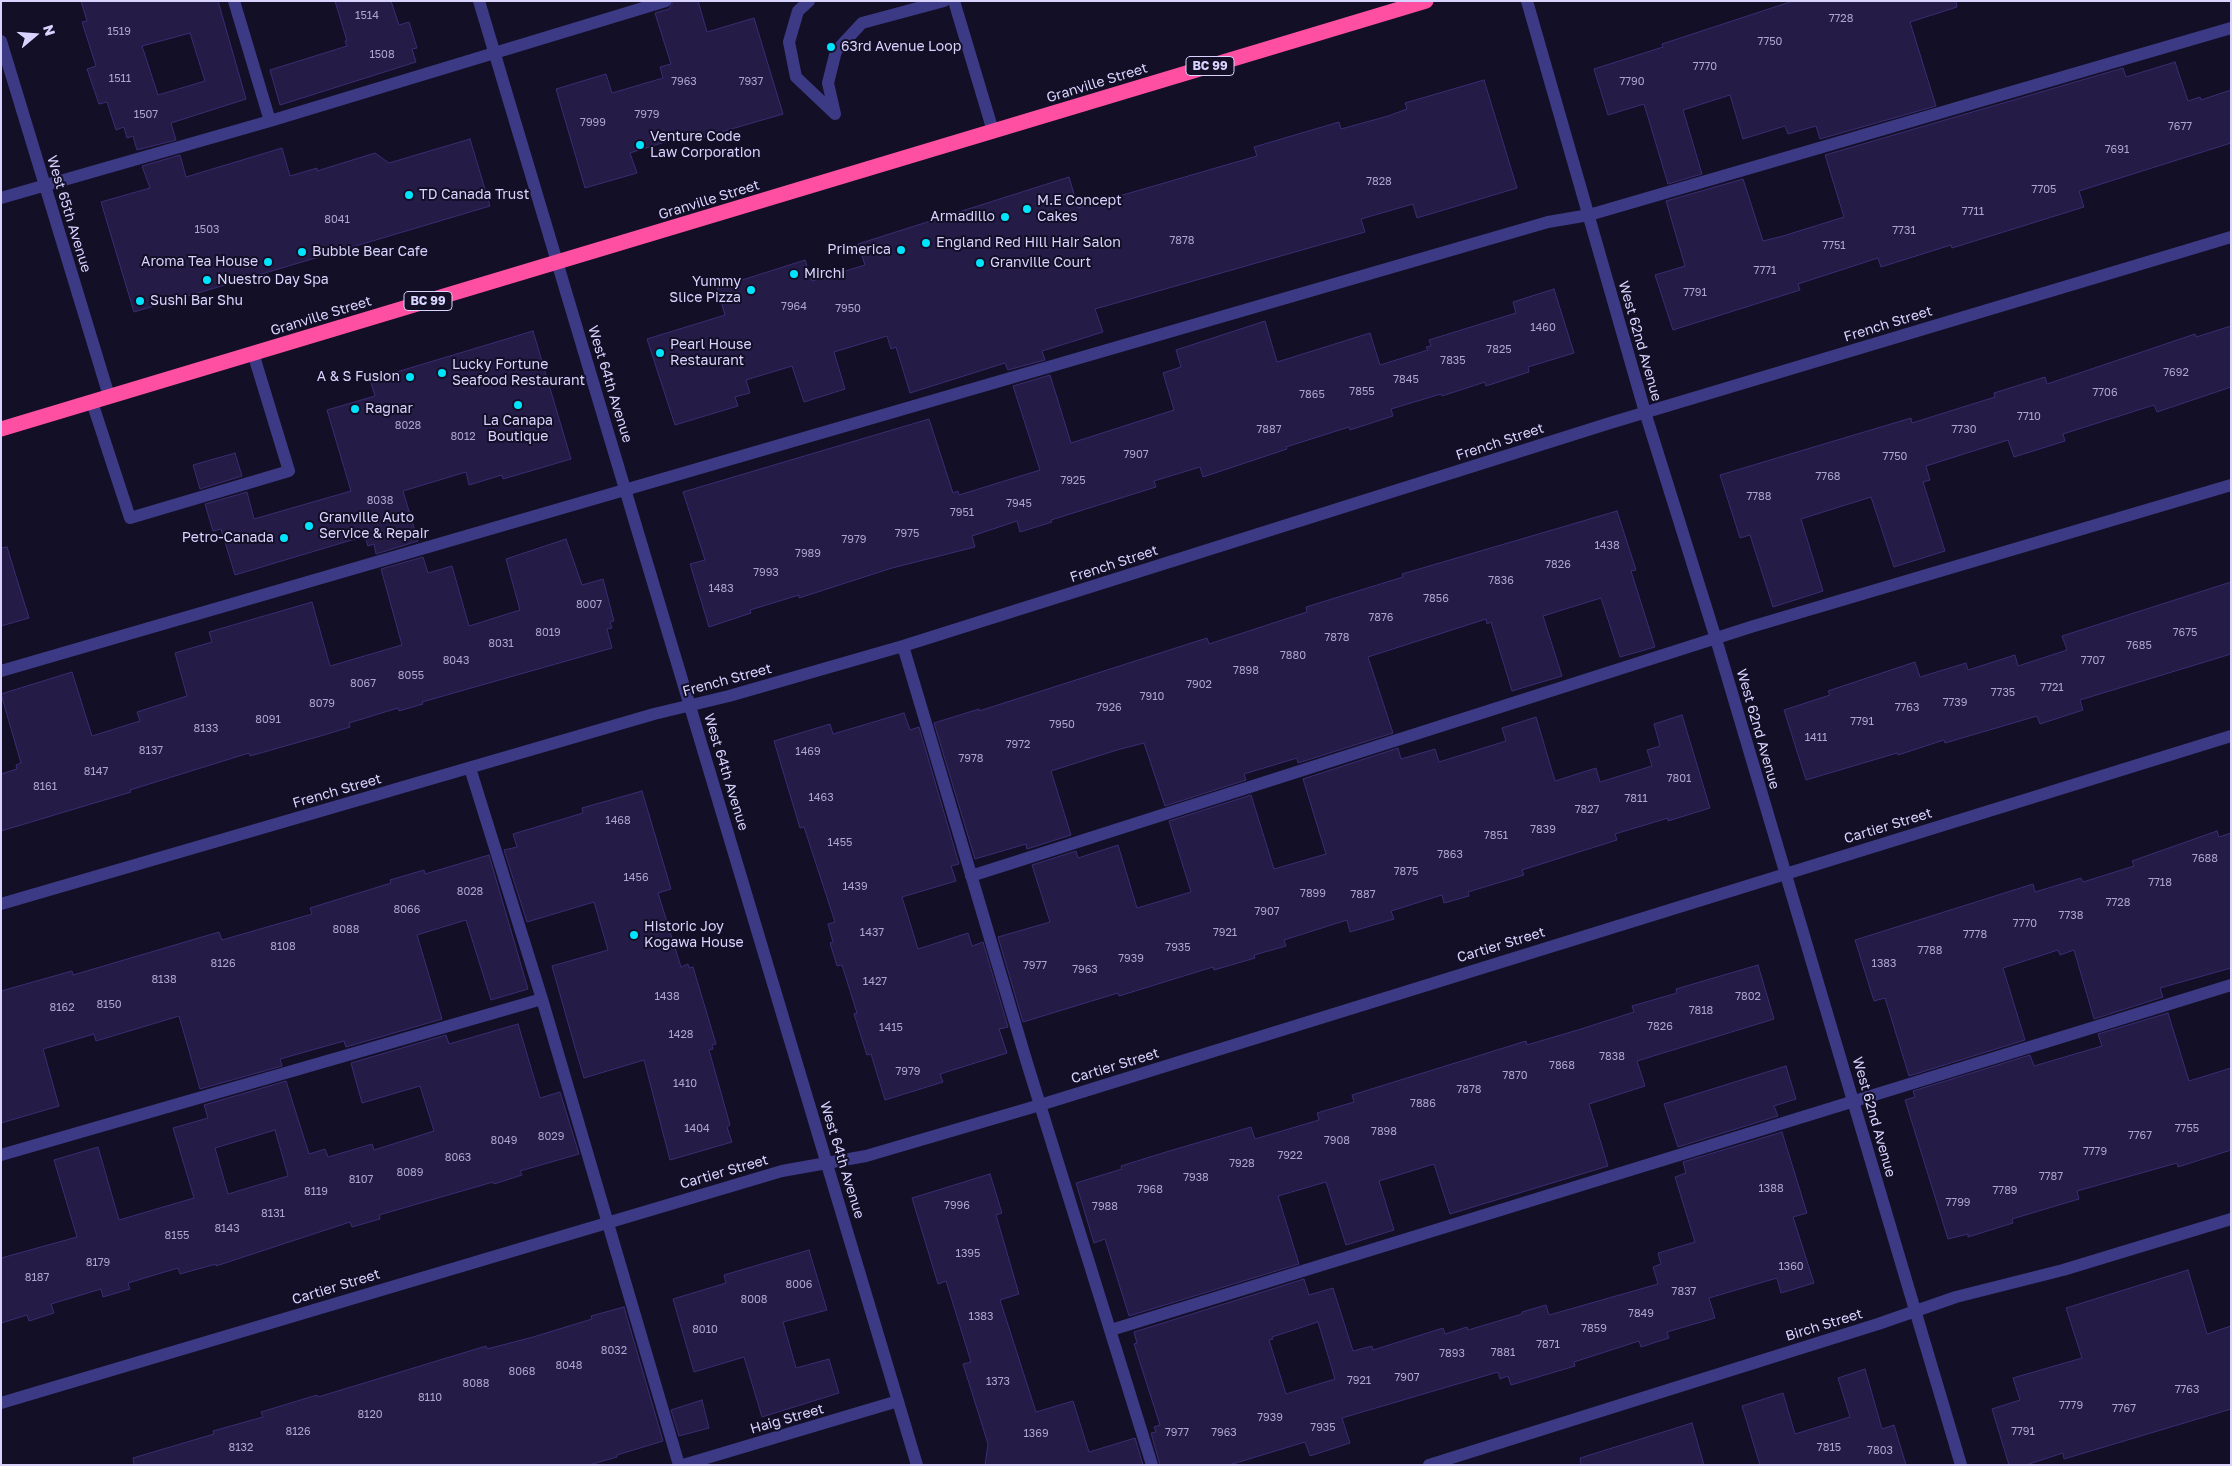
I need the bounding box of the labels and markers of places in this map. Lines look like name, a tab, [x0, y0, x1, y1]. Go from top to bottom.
place label: 63rd Avenue Loop	[841, 39, 961, 55]
marker: 63rd Avenue Loop	[825, 41, 837, 53]
place label: Venture Code Law Corporation	[650, 129, 761, 162]
marker: Venture Code Law Corporation	[634, 139, 646, 151]
place label: TD Canada Trust	[419, 187, 529, 203]
marker: TD Canada Trust	[403, 189, 415, 201]
place label: M.E Concept Cakes	[1037, 193, 1122, 226]
marker: M.E Concept Cakes	[1021, 203, 1033, 215]
place label: Armadillo	[930, 209, 995, 225]
marker: Armadillo	[999, 211, 1011, 223]
place label: England Red Hill Hair Salon	[936, 235, 1121, 251]
marker: England Red Hill Hair Salon	[920, 237, 932, 249]
place label: Primerica	[827, 242, 891, 258]
place label: Bubble Bear Cafe	[312, 244, 428, 260]
marker: Primerica	[895, 244, 907, 256]
marker: Bubble Bear Cafe	[296, 246, 308, 258]
place label: Aroma Tea House	[141, 254, 258, 270]
place label: Granville Court	[990, 255, 1091, 271]
marker: Aroma Tea House	[262, 256, 274, 268]
marker: Granville Court	[974, 257, 986, 269]
place label: Mirchi	[804, 266, 845, 282]
marker: Mirchi	[788, 268, 800, 280]
place label: Nuestro Day Spa	[217, 272, 329, 288]
marker: Nuestro Day Spa	[201, 274, 213, 286]
place label: Yummy Slice Pizza	[669, 274, 741, 306]
marker: Yummy Slice Pizza	[745, 284, 757, 296]
place label: Sushi Bar Shu	[150, 293, 243, 309]
marker: Sushi Bar Shu	[134, 295, 146, 307]
place label: Pearl House Restaurant	[670, 337, 752, 370]
marker: Pearl House Restaurant	[654, 347, 666, 359]
place label: Lucky Fortune Seafood Restaurant	[452, 357, 585, 390]
marker: Lucky Fortune Seafood Restaurant	[436, 367, 448, 379]
place label: A & S Fusion	[317, 369, 400, 385]
marker: A & S Fusion	[404, 371, 416, 383]
marker: La Canapa Boutique	[512, 399, 524, 411]
place label: Ragnar	[365, 401, 413, 417]
marker: Ragnar	[349, 403, 361, 415]
place label: La Canapa Boutique	[483, 413, 553, 446]
place label: Granville Auto Service & Repair	[319, 510, 429, 542]
marker: Granville Auto Service & Repair	[303, 520, 315, 532]
place label: Petro-Canada	[182, 530, 274, 546]
marker: Petro-Canada	[278, 532, 290, 544]
place label: Historic Joy Kogawa House	[644, 919, 744, 952]
marker: Historic Joy Kogawa House	[628, 929, 640, 941]

